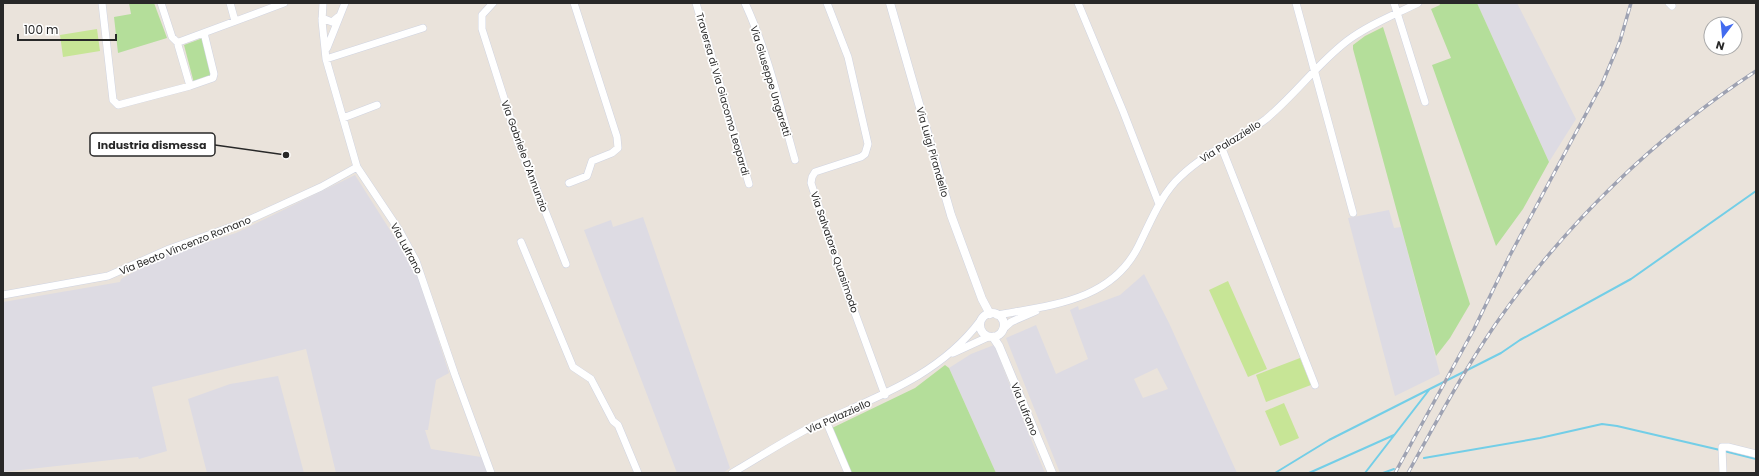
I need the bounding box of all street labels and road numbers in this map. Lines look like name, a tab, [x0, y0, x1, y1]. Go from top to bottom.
street label: Traversa di Via Giacomo Leopardi	[692, 11, 753, 177]
street label: Via Giuseppe Ungaretti	[746, 24, 795, 139]
street label: Via Gabriele D'Annunzio	[497, 98, 552, 214]
street label: Via Luigi Pirandello	[912, 105, 953, 199]
street label: Via Palazziello	[1197, 117, 1264, 166]
street label: Via Salvatore Quasimodo	[807, 190, 862, 315]
street label: Via Beato Vincenzo Romano	[117, 212, 253, 279]
street label: Via Lufrano	[387, 220, 426, 276]
street label: Via Lufrano	[1007, 380, 1042, 438]
street label: Via Palazziello	[803, 395, 873, 437]

